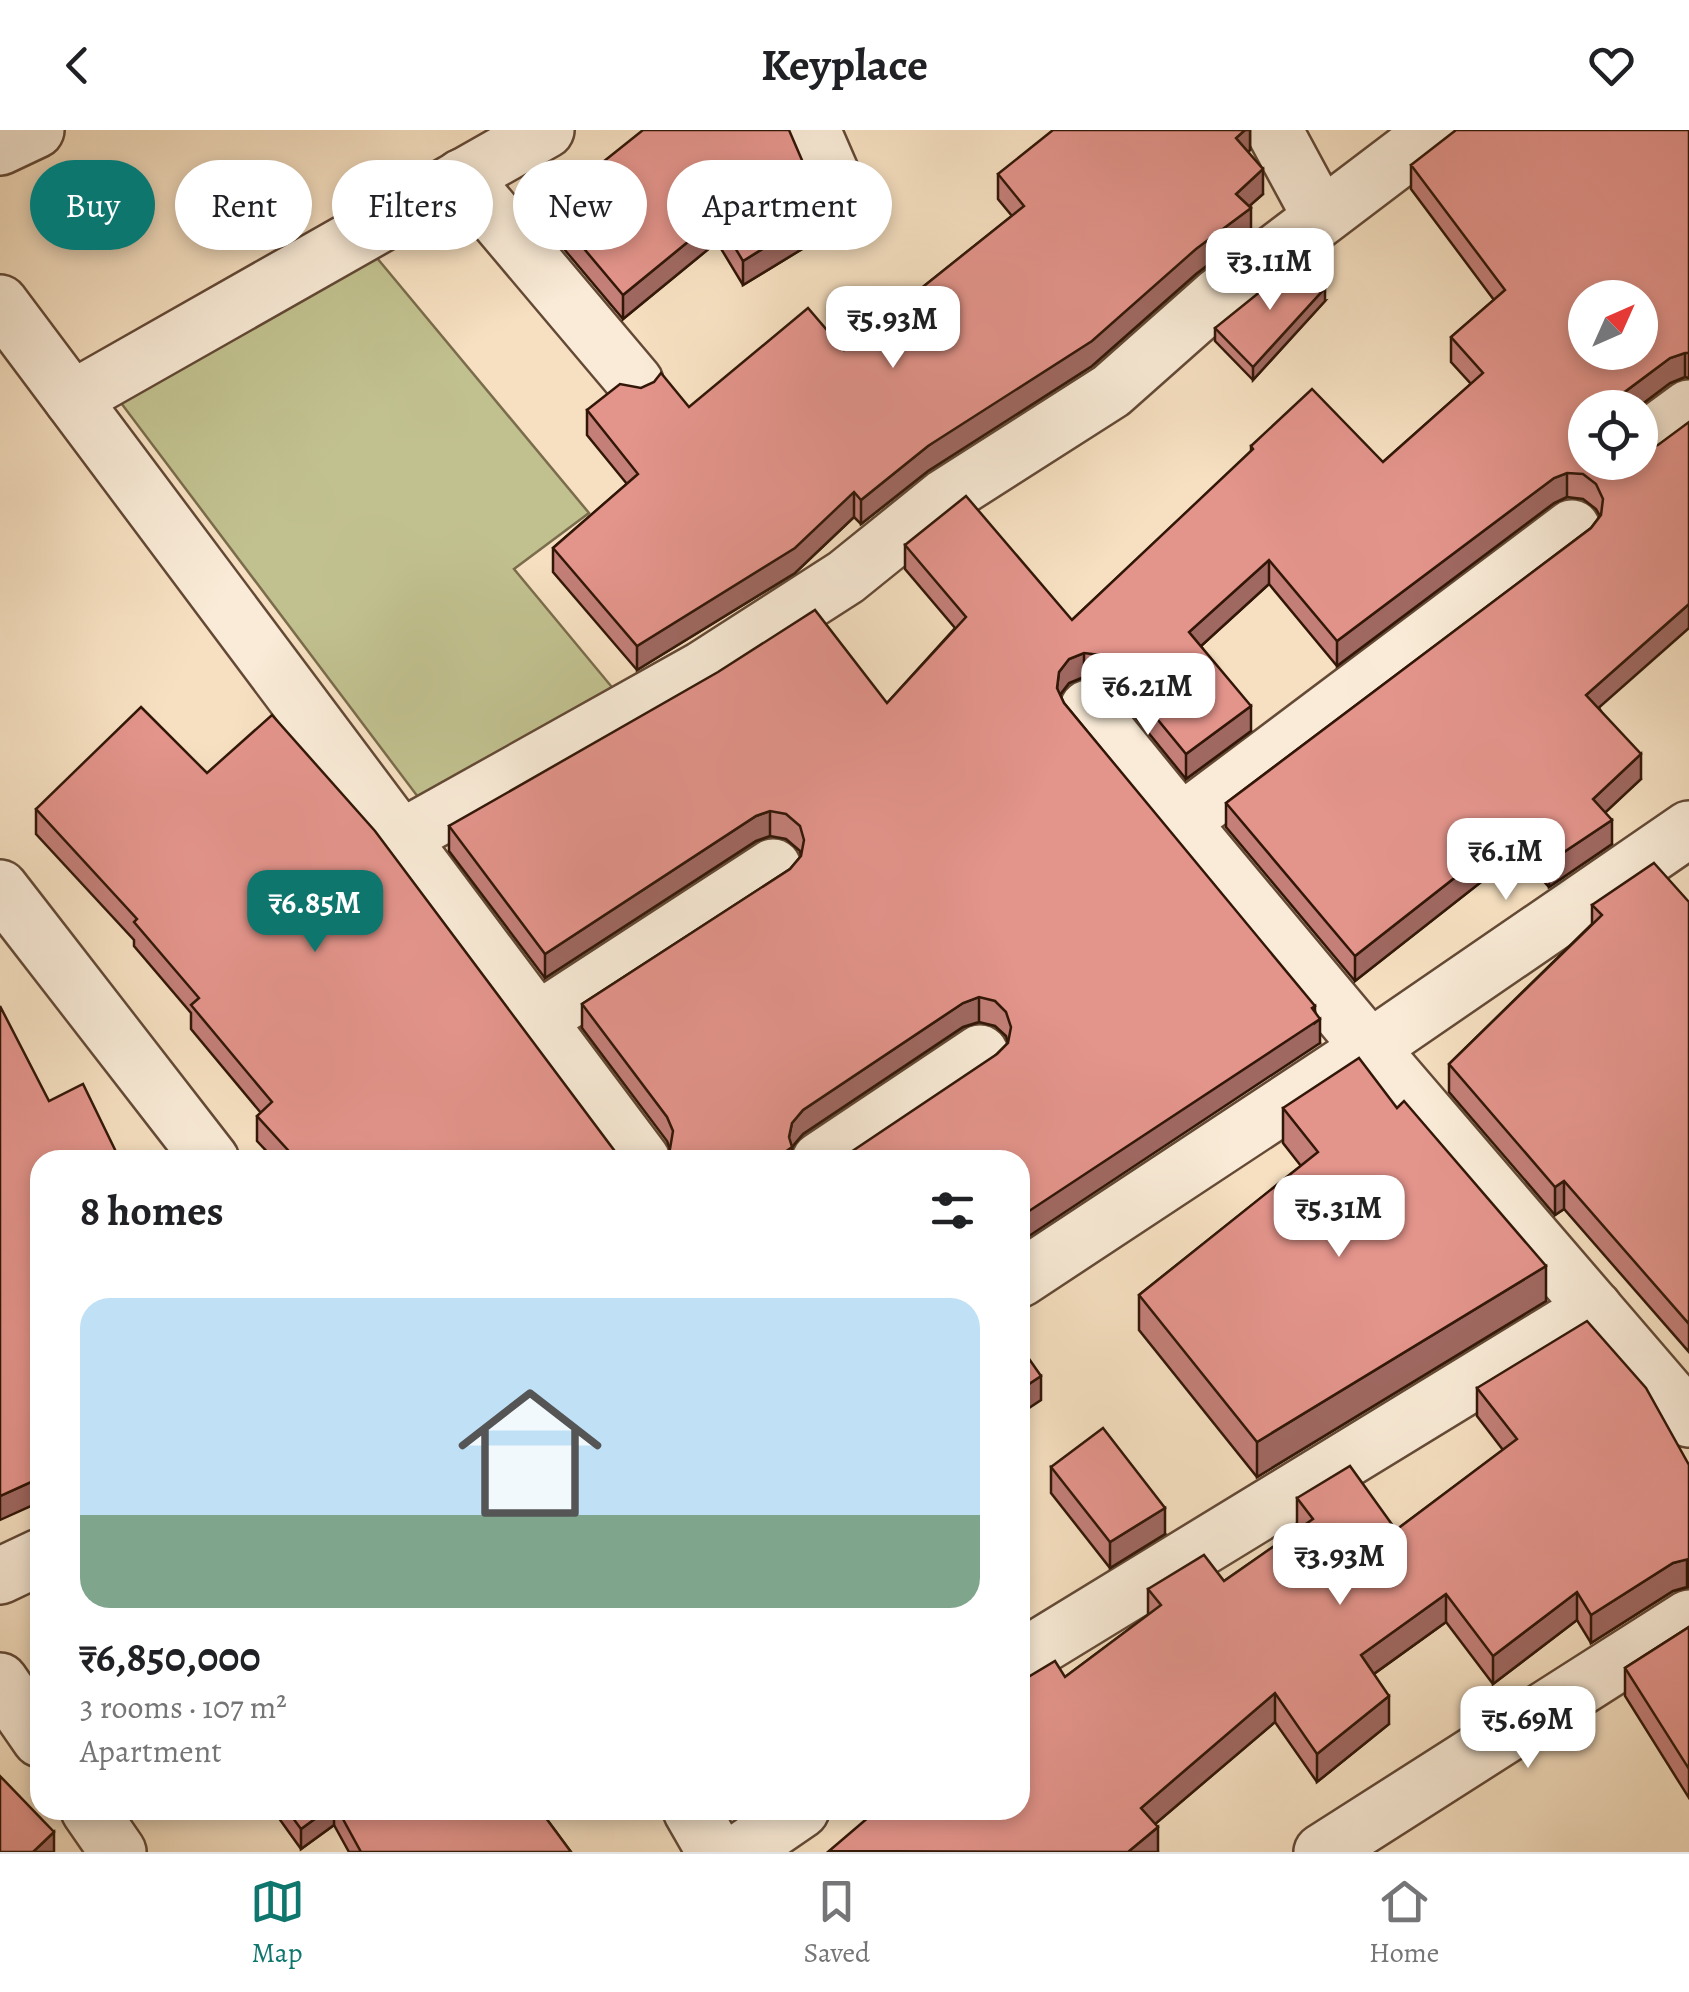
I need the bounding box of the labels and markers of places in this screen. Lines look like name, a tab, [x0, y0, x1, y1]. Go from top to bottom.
pin: ₹3.11M	[1189, 228, 1351, 313]
pin: ₹5.93M	[812, 286, 974, 371]
pin: ₹6.21M	[1067, 653, 1229, 738]
pin: ₹6.1M	[1436, 818, 1576, 903]
pin: ₹6.85M	[234, 870, 396, 955]
pin: ₹5.31M	[1258, 1175, 1420, 1260]
pin: ₹3.93M	[1259, 1523, 1421, 1608]
pin: ₹5.69M	[1447, 1686, 1609, 1771]

